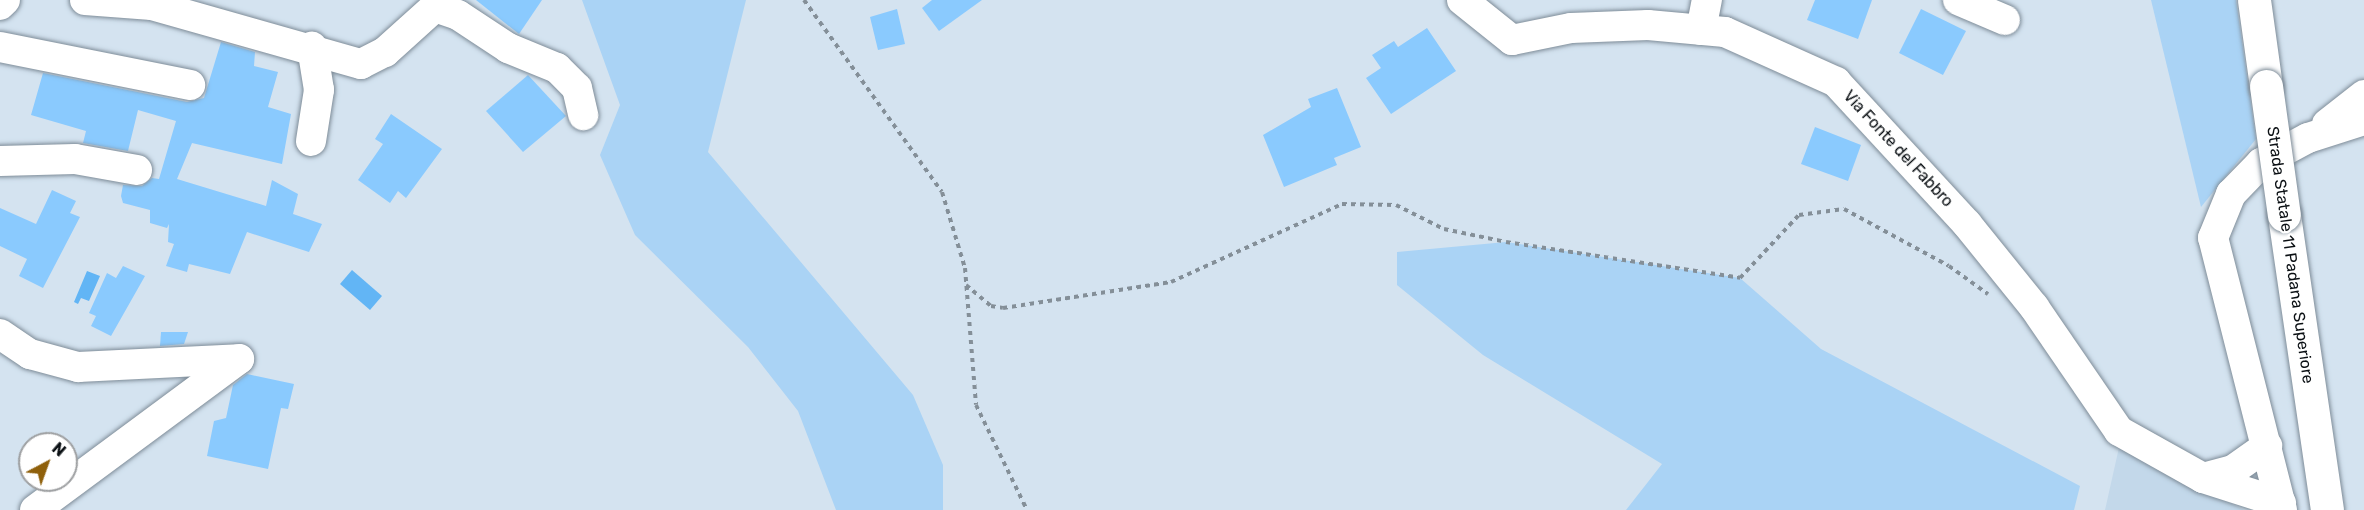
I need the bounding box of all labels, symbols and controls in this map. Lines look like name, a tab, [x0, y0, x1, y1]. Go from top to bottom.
street label: Via Fonte del Fabbro	[1839, 87, 1957, 211]
street label: Strada Statale 11 Padana Superiore	[2262, 125, 2318, 385]
north arrow	[18, 432, 78, 492]
text: N	[48, 439, 69, 460]

